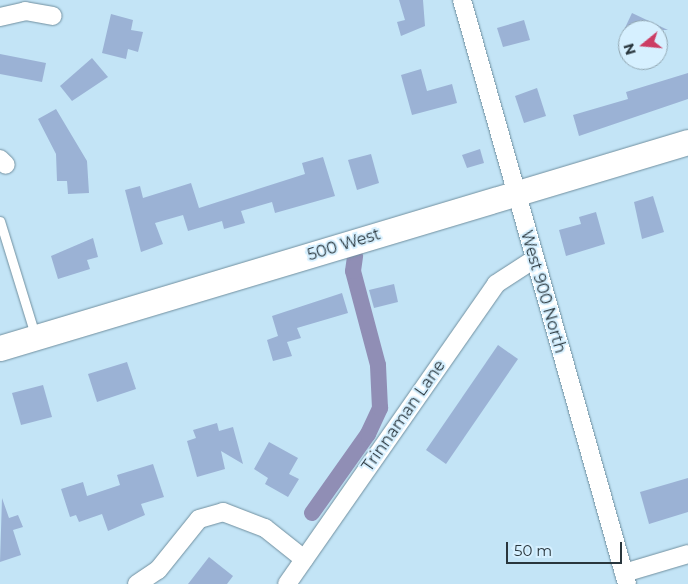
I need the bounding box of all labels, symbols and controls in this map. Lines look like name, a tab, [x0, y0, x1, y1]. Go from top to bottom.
north arrow	[618, 20, 668, 70]
text: N	[619, 41, 640, 57]
street label: 500 West	[305, 225, 383, 265]
street label: West 900 North	[516, 228, 570, 356]
street label: Trinnaman Lane	[358, 357, 450, 475]
scale bar	[508, 532, 624, 564]
text: 50 m	[514, 541, 552, 560]

